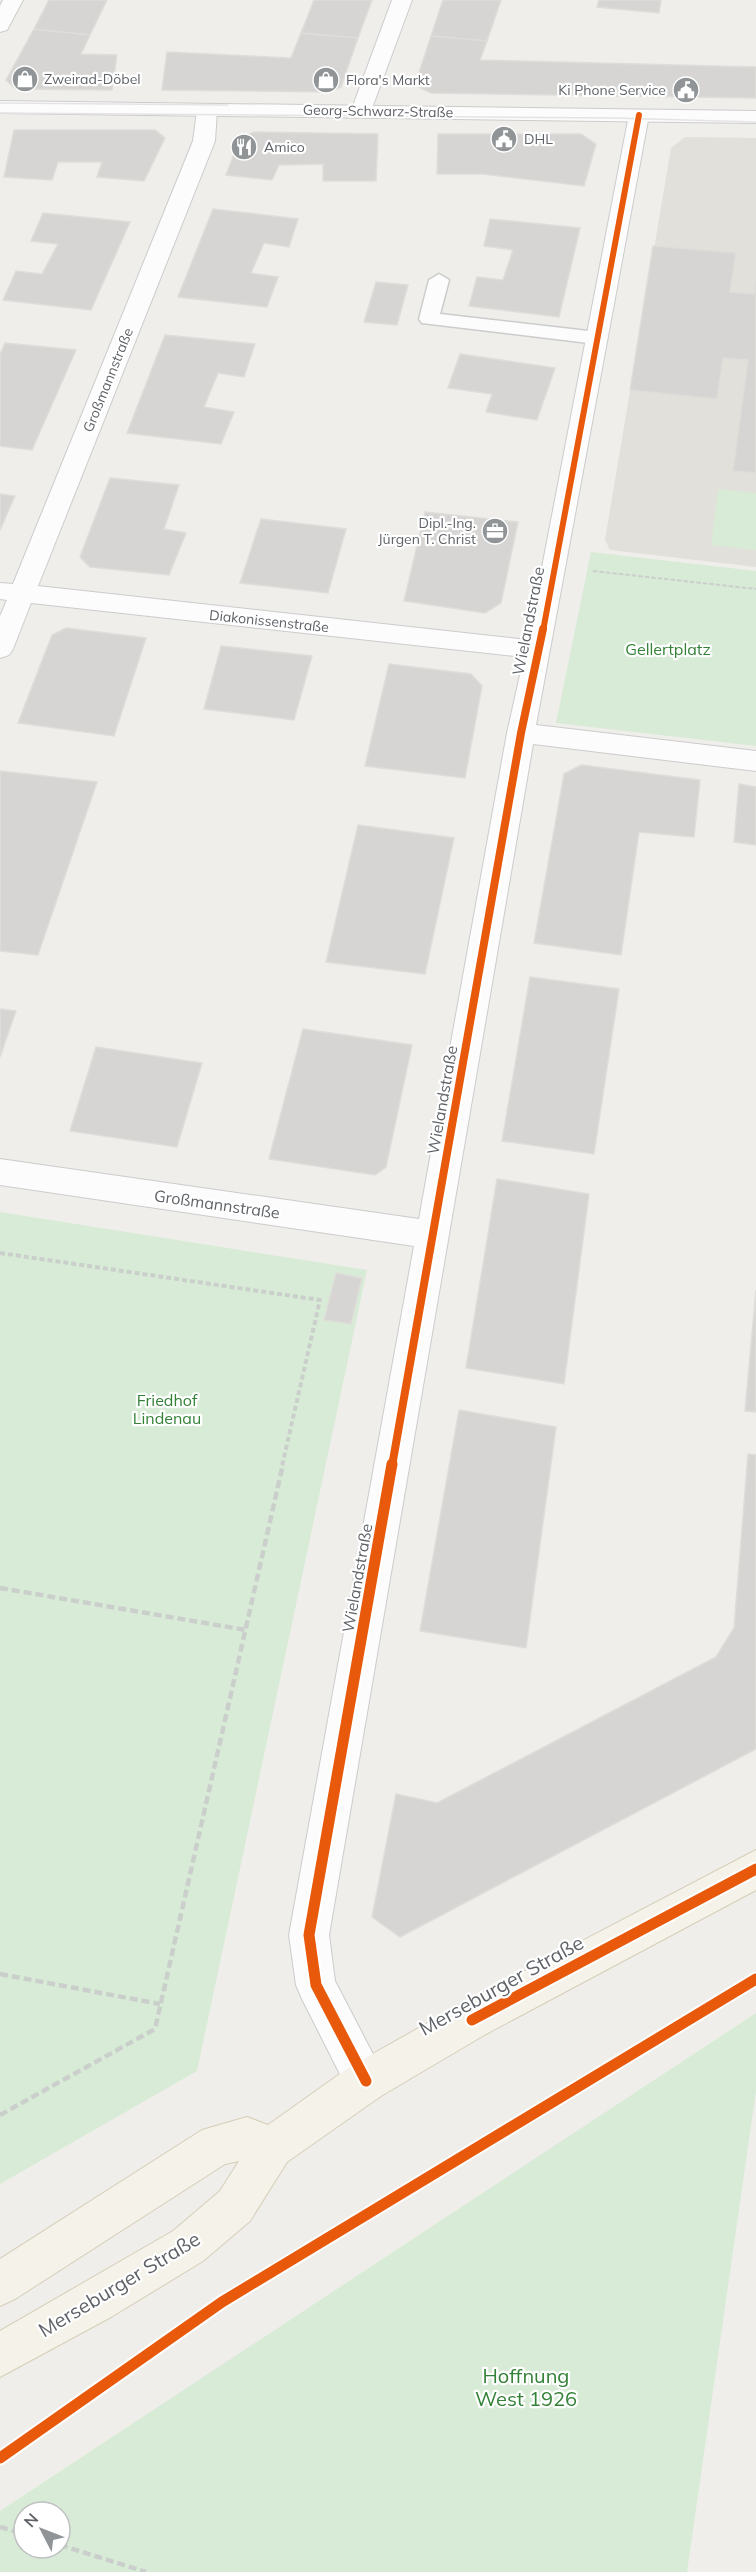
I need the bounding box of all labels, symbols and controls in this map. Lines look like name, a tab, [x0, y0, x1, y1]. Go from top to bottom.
shop icon: Zweirad-Döbel	[10, 64, 40, 94]
shop icon: Flora's Markt	[311, 65, 341, 95]
place label: Zweirad-Döbel	[44, 70, 141, 88]
place label: Flora's Markt	[346, 71, 430, 89]
public building icon: Ki Phone Service	[671, 75, 701, 105]
place label: Ki Phone Service	[558, 81, 666, 99]
street label: Georg-Schwarz-Straße	[303, 101, 453, 121]
public building icon: DHL	[489, 124, 519, 154]
place label: DHL	[524, 130, 553, 148]
restaurant icon: Amico	[229, 132, 259, 162]
place label: Amico	[264, 138, 305, 156]
street label: Großmannstraße	[79, 325, 137, 435]
place label: Dipl.-Ing. Jürgen T. Christ	[378, 514, 476, 548]
office icon: Dipl.-Ing. Jürgen T. Christ	[480, 516, 510, 546]
street label: Wielandstraße	[508, 565, 548, 677]
street label: Diakonissenstraße	[208, 606, 330, 636]
park label: Gellertplatz	[625, 639, 711, 659]
street label: Wielandstraße	[423, 1044, 461, 1156]
street label: Großmannstraße	[153, 1185, 281, 1223]
park label: Friedhof Lindenau	[133, 1390, 201, 1428]
street label: Wielandstraße	[338, 1522, 376, 1634]
street label: Merseburger Straße	[414, 1929, 588, 2041]
street label: Merseburger Straße	[34, 2226, 204, 2342]
park label: Hoffnung West 1926	[475, 2363, 577, 2411]
north arrow	[12, 2500, 72, 2560]
text: N	[19, 2509, 42, 2531]

